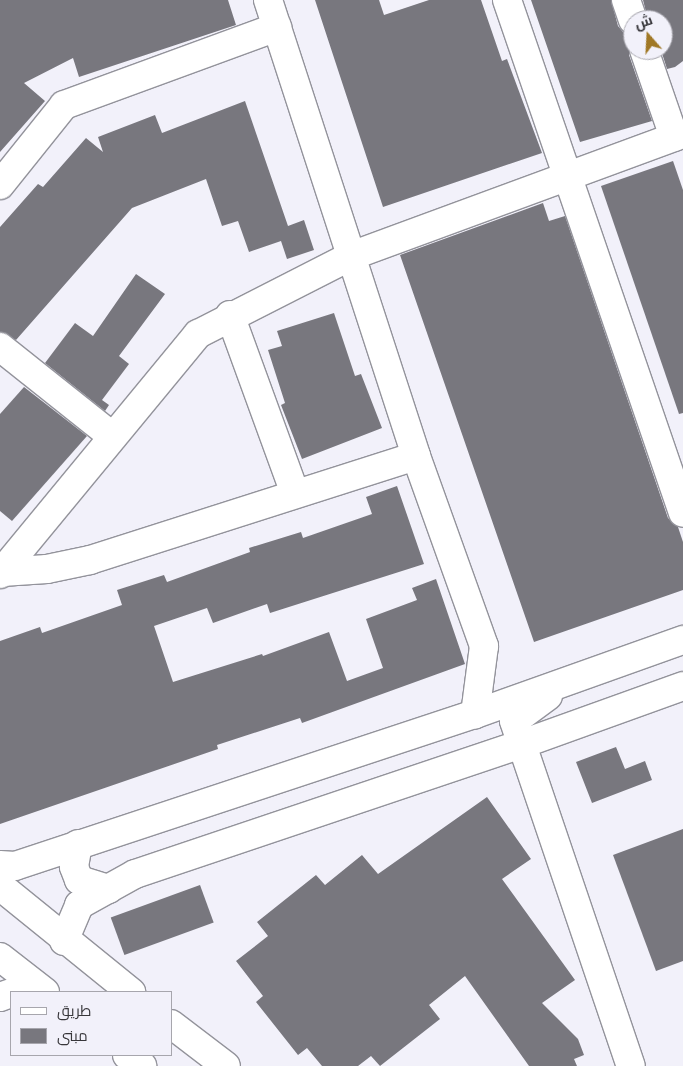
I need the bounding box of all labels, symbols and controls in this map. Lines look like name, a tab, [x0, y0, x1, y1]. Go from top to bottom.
text: ش	[632, 9, 655, 34]
north arrow	[623, 10, 673, 60]
legend	[10, 991, 172, 1056]
text: طريق	[57, 1000, 91, 1022]
text: مبنى	[57, 1025, 88, 1047]

